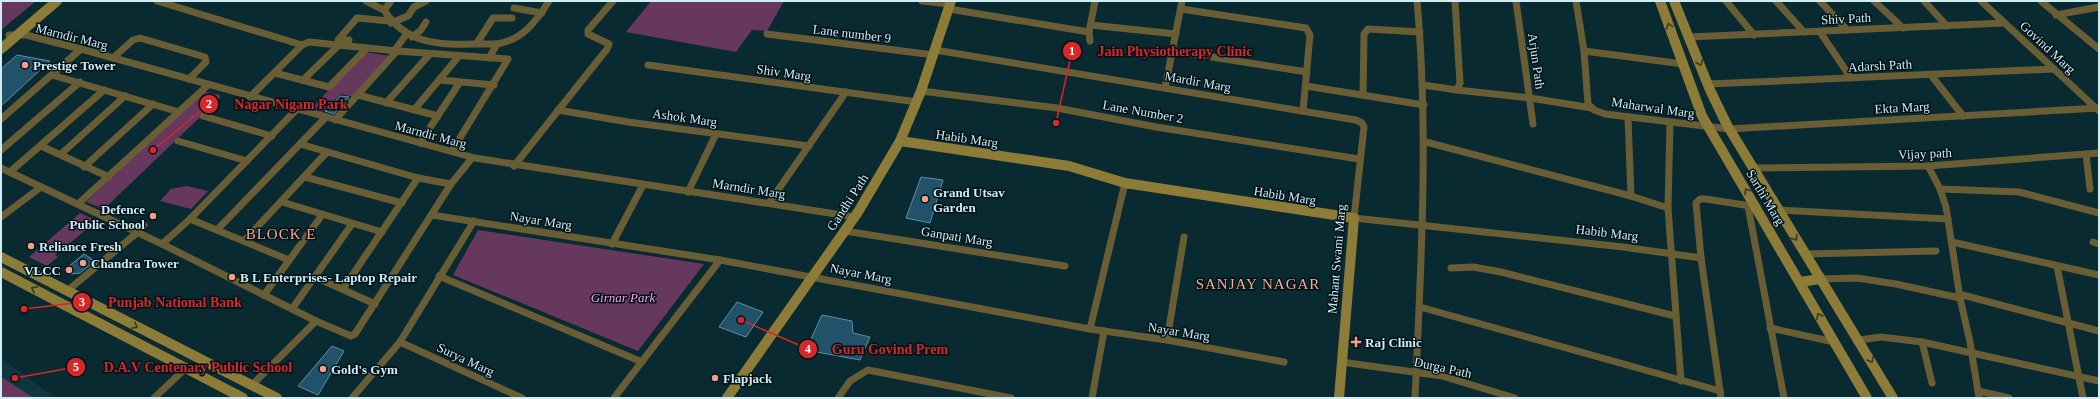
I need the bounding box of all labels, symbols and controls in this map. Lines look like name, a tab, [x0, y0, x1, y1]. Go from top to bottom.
street label: Shiv Path	[1821, 10, 1872, 27]
street label: Govind Marg	[2017, 18, 2079, 77]
street label: Marndir Marg	[34, 20, 110, 53]
street label: Lane number 9	[812, 21, 892, 46]
one-way arrow	[1665, 23, 1674, 30]
street label: Arjun Path	[1525, 32, 1548, 91]
callout: Jain Physiotherapy Clinic	[1062, 38, 1269, 64]
text: 1	[1069, 44, 1075, 58]
text: Jain Physiotherapy Clinic	[1098, 44, 1252, 59]
street label: Adarsh Path	[1848, 56, 1913, 75]
place label: Prestige Tower	[33, 58, 116, 73]
one-way arrow	[1695, 59, 1703, 66]
marker: Prestige Tower	[20, 60, 30, 70]
street label: Shiv Marg	[756, 61, 813, 84]
street label: Mardir Marg	[1163, 68, 1233, 95]
callout: Nagar Nigam Park	[199, 91, 363, 117]
street label: Maharwal Marg	[1610, 94, 1696, 121]
text: 2	[206, 97, 212, 111]
text: Nagar Nigam Park	[234, 97, 348, 112]
street label: Lane Number 2	[1101, 97, 1184, 126]
street label: Ekta Marg	[1874, 99, 1930, 116]
street label: Ashok Marg	[652, 106, 719, 130]
street label: Marndir Marg	[393, 118, 469, 151]
street label: Habib Marg	[935, 127, 1000, 150]
street label: Vijay path	[1898, 145, 1953, 162]
street label: Sarthi Marg	[1743, 167, 1788, 228]
street label: Gandhi Path	[824, 171, 872, 233]
street label: Marndir Marg	[711, 175, 787, 202]
street label: Habib Marg	[1253, 183, 1318, 208]
place label: Grand Utsav Garden	[933, 185, 1005, 215]
one-way arrow	[1745, 189, 1752, 196]
marker: Grand Utsav Garden	[920, 194, 930, 204]
place label: Defence Public School	[70, 202, 145, 232]
street label: Mahant Swami Marg	[1324, 203, 1349, 315]
street label: Nayar Marg	[509, 208, 574, 233]
marker: Defence Public School	[148, 211, 158, 221]
street label: Habib Marg	[1575, 221, 1640, 244]
street label: Ganpati Marg	[920, 223, 994, 250]
district label: BLOCK E	[246, 226, 316, 242]
one-way arrow	[1791, 234, 1798, 241]
place label: Reliance Fresh	[39, 239, 122, 254]
marker: Reliance Fresh	[26, 241, 36, 251]
place label: Chandra Tower	[91, 256, 179, 271]
marker: Chandra Tower	[78, 258, 88, 268]
street label: Nayar Marg	[829, 260, 894, 287]
place label: VLCC	[24, 263, 61, 278]
marker: VLCC	[64, 265, 74, 275]
place label: B L Enterprises- Laptop Repair	[240, 270, 417, 285]
marker: B L Enterprises- Laptop Repair	[227, 272, 237, 282]
district label: SANJAY NAGAR	[1196, 276, 1320, 292]
one-way arrow	[31, 287, 39, 294]
callout: Punjab National Bank	[72, 289, 259, 315]
park label: Girnar Park	[591, 290, 656, 305]
text: 3	[79, 295, 85, 309]
text: Punjab National Bank	[108, 295, 242, 310]
one-way arrow	[1817, 313, 1824, 320]
street label: Nayar Marg	[1147, 319, 1212, 344]
one-way arrow	[131, 321, 139, 329]
place label: Raj Clinic	[1365, 335, 1422, 350]
callout: Guru Govind Prem	[798, 336, 962, 362]
marker: Raj Clinic	[1350, 336, 1362, 348]
street label: Surya Marg	[435, 340, 497, 379]
text: 4	[805, 342, 811, 356]
text: Guru Govind Prem	[832, 342, 949, 357]
callout: D.A.V Centenary Public School	[66, 354, 310, 380]
street label: Durga Path	[1413, 354, 1474, 381]
one-way arrow	[1867, 356, 1874, 363]
text: 5	[73, 360, 79, 374]
text: D.A.V Centenary Public School	[104, 360, 292, 375]
place label: Gold's Gym	[331, 362, 398, 377]
marker: Gold's Gym	[318, 364, 328, 374]
place label: Flapjack	[723, 371, 773, 386]
marker: Flapjack	[710, 373, 720, 383]

